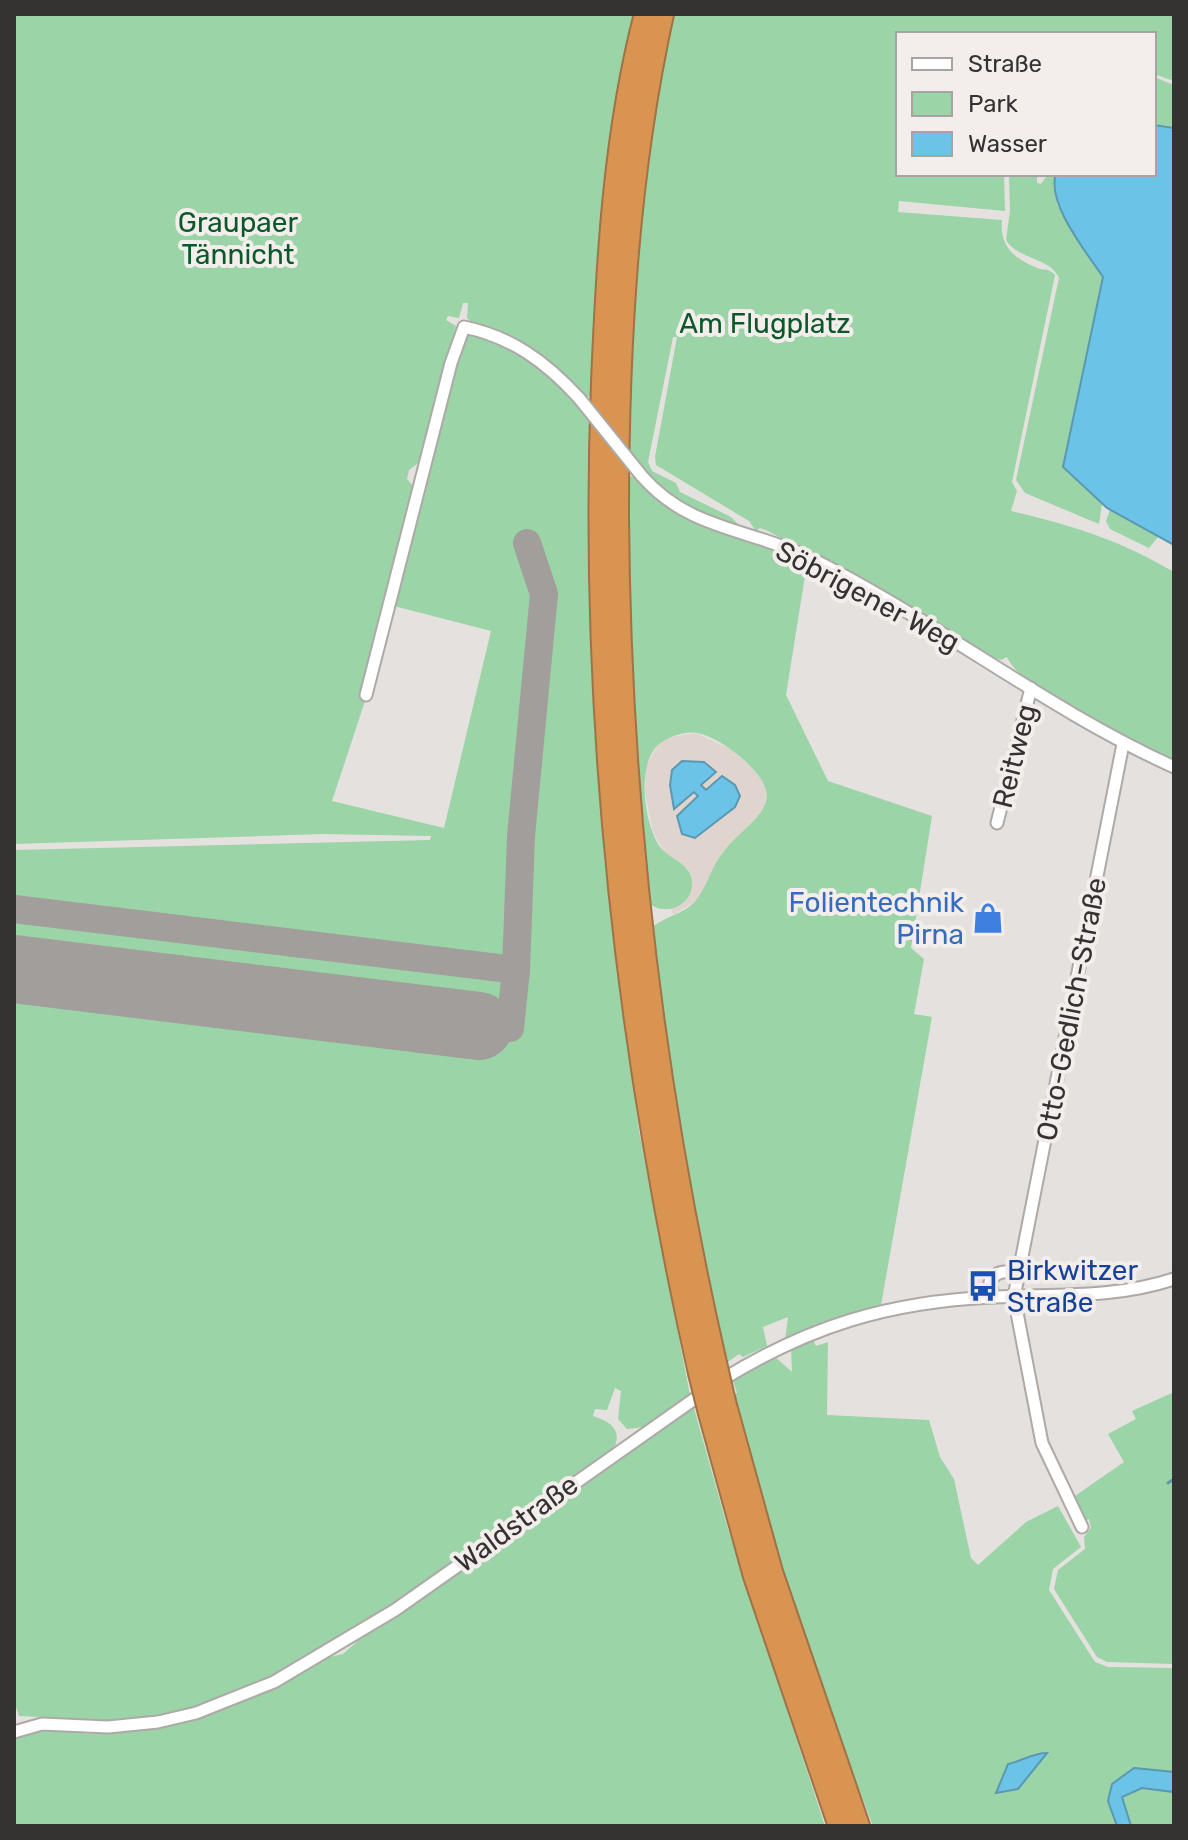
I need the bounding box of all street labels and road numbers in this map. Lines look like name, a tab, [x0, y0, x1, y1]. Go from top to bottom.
street label: Söbrigener Weg	[770, 534, 965, 659]
street label: Reitweg	[986, 701, 1043, 812]
street label: Otto-Gedlich-Straße	[1030, 875, 1113, 1144]
street label: Waldstraße	[448, 1468, 584, 1579]

